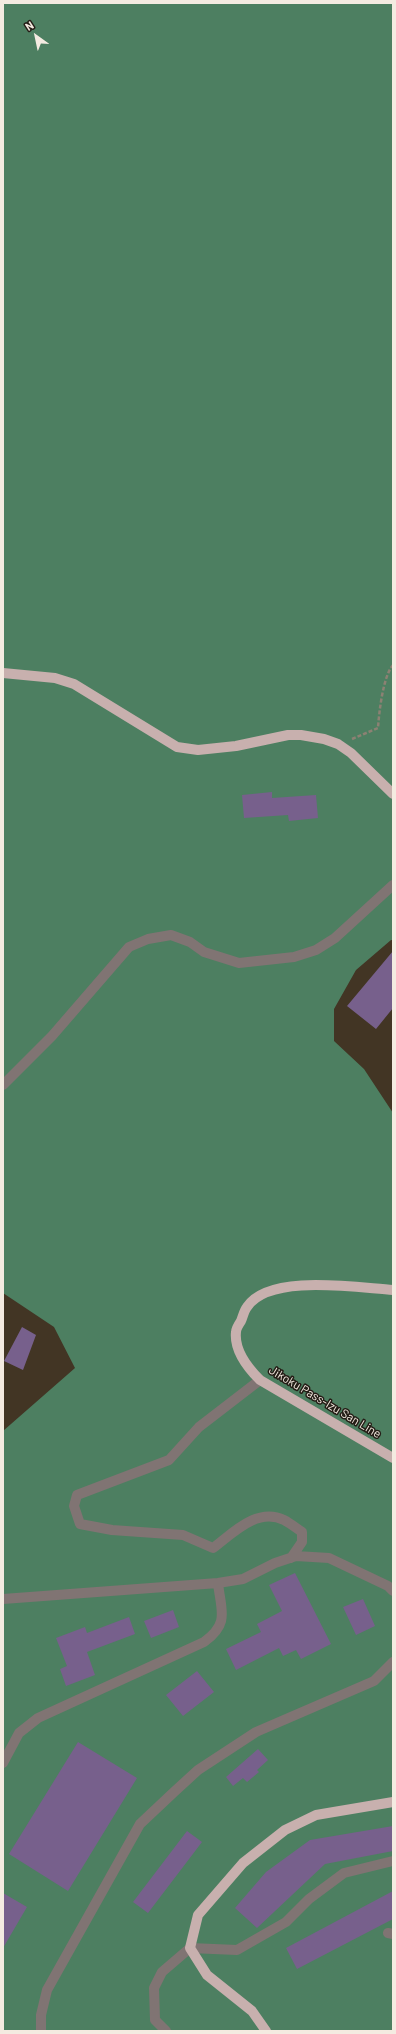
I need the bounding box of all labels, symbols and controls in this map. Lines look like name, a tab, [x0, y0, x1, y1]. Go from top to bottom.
north arrow	[16, 16, 56, 56]
text: N	[23, 18, 36, 33]
street label: Jikoku Pass-Izu San Line	[266, 1363, 384, 1441]

